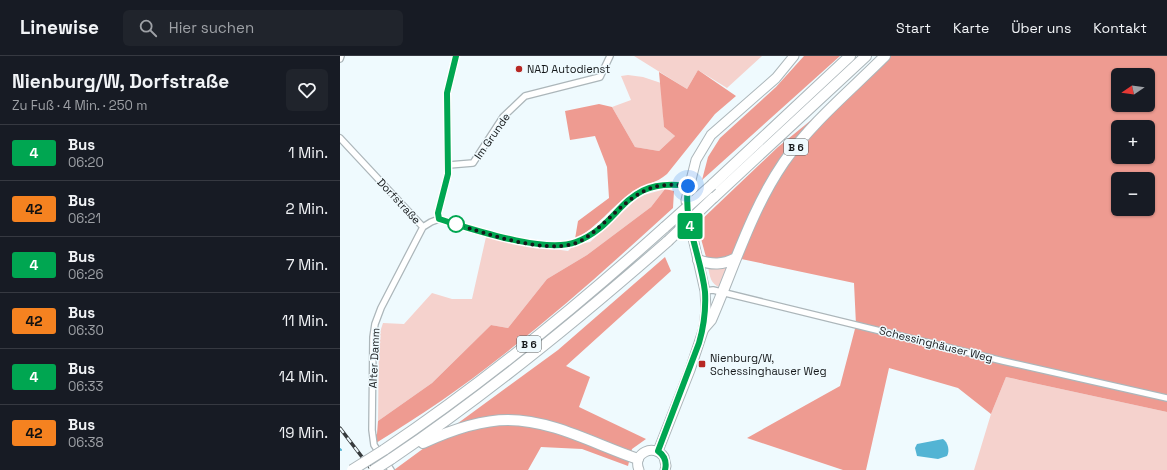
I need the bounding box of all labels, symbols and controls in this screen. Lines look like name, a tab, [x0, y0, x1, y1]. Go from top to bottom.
search box	[123, 10, 403, 46]
text: Linewise	[20, 15, 99, 40]
icon: search	[137, 17, 159, 39]
text: Hier suchen	[169, 18, 254, 37]
text: Start	[896, 19, 931, 37]
text: Karte	[953, 19, 989, 37]
text: Über uns	[1011, 19, 1071, 37]
text: Kontakt	[1093, 19, 1147, 37]
place label: NAD Autodienst	[527, 62, 610, 76]
marker: NAD Autodienst	[514, 64, 524, 74]
north arrow	[1111, 68, 1155, 112]
map controls	[1111, 68, 1155, 216]
text: Nienburg/W, Dorfstraße	[12, 69, 229, 94]
button: heart	[286, 69, 328, 111]
text: Zu Fuß · 4 Min. · 250 m	[12, 97, 147, 114]
street label: Im Grunde	[471, 110, 513, 162]
button: +	[1111, 120, 1155, 164]
text: Bus	[68, 135, 95, 154]
road number: B 6	[784, 139, 808, 155]
text: 1 Min.	[288, 143, 328, 162]
text: 4	[30, 144, 38, 162]
text: 06:20	[68, 154, 104, 171]
button: −	[1111, 172, 1155, 216]
street label: Dorfstraße	[374, 175, 424, 227]
your location	[678, 176, 698, 196]
text: Bus	[68, 191, 95, 210]
text: 2 Min.	[285, 199, 328, 218]
text: 42	[25, 200, 43, 218]
text: 06:21	[68, 210, 101, 227]
line badge: 4	[677, 213, 703, 239]
unlabelled marker	[447, 215, 465, 233]
text: 4	[686, 217, 694, 235]
text: Bus	[68, 247, 95, 266]
text: 7 Min.	[286, 255, 328, 274]
text: 4	[30, 256, 38, 274]
text: 06:26	[68, 266, 103, 283]
text: Bus	[68, 303, 95, 322]
text: 11 Min.	[282, 311, 328, 330]
text: 42	[25, 312, 43, 330]
text: 06:30	[68, 322, 104, 339]
street label: Schessinghäuser Weg	[878, 323, 994, 365]
street label: Alter Damm	[365, 327, 383, 389]
road number: B 6	[517, 336, 541, 352]
place label: Nienburg/W, Schessinghauser Weg	[710, 351, 827, 378]
text: Bus	[68, 359, 95, 378]
marker: Nienburg/W, Schessinghauser Weg	[697, 359, 707, 369]
text: 14 Min.	[279, 367, 328, 386]
text: 4	[30, 368, 38, 386]
text: 06:33	[68, 378, 103, 395]
text: Bus	[68, 415, 95, 434]
text: 19 Min.	[279, 423, 328, 442]
text: 42	[25, 424, 43, 442]
text: 06:38	[68, 434, 104, 451]

